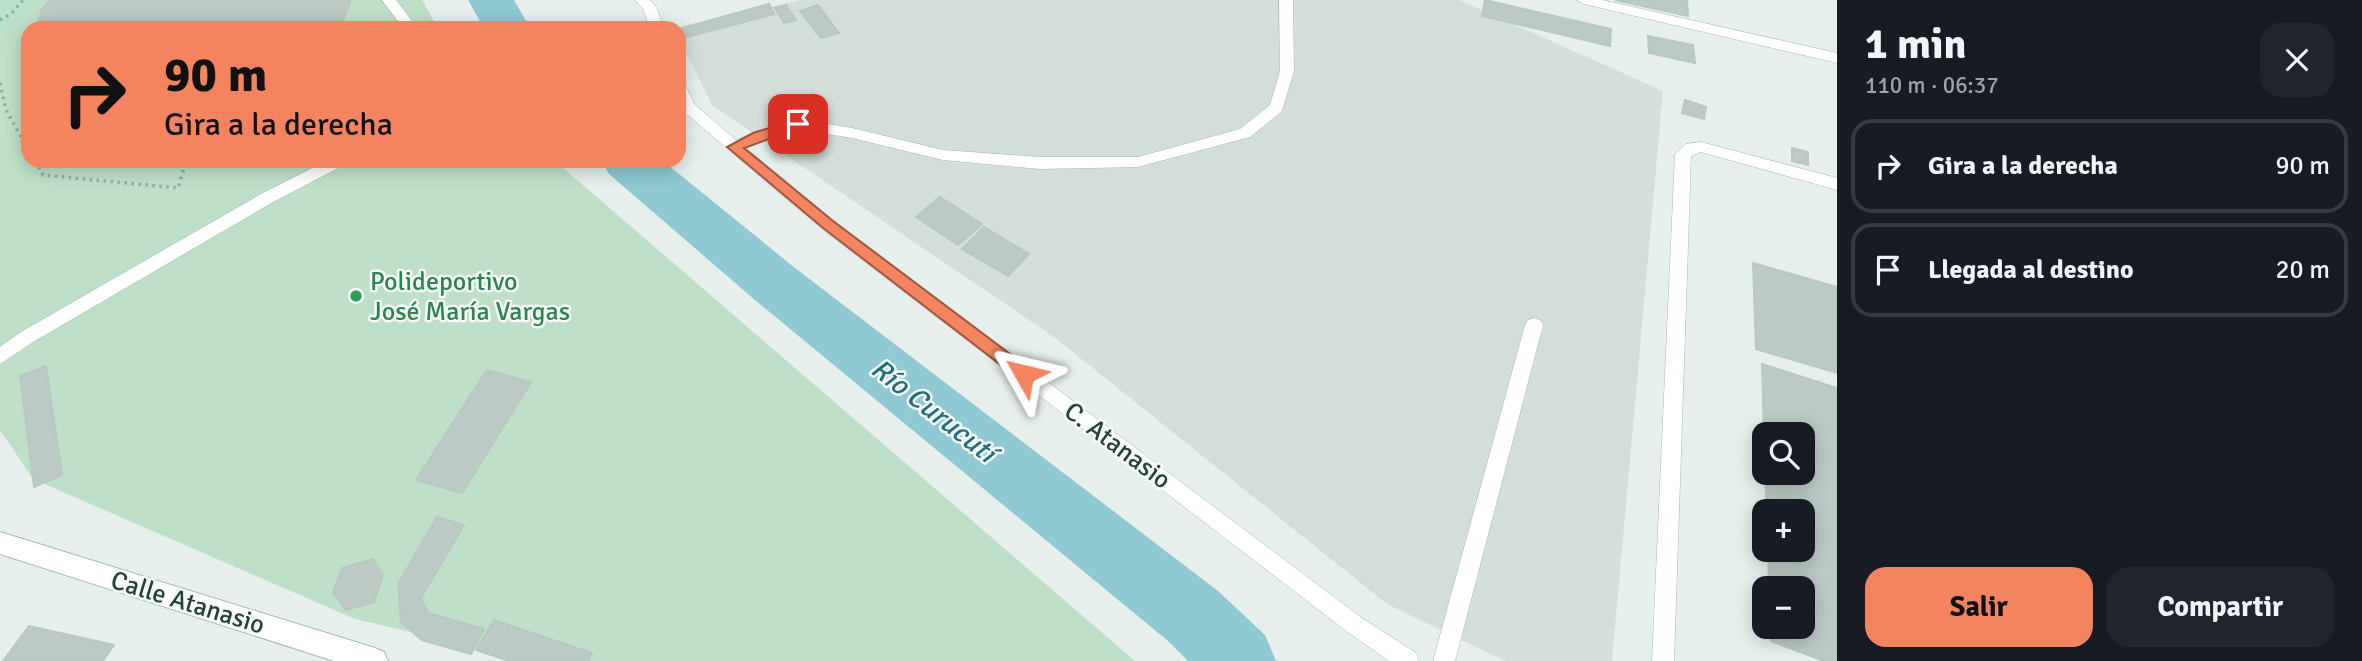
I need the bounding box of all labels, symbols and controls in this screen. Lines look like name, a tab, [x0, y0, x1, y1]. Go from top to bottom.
text: 1 min	[1865, 19, 1966, 70]
button: close	[2260, 23, 2334, 97]
text: 90 m	[164, 45, 267, 105]
icon: right	[49, 49, 140, 140]
text: 110 m · 06:37	[1865, 71, 1999, 100]
pin	[768, 94, 828, 154]
text: Gira a la derecha	[164, 105, 393, 144]
icon: arrive	[779, 105, 817, 143]
icon: right	[1869, 147, 1907, 185]
text: Gira a la derecha	[1928, 150, 2118, 182]
text: 90 m	[2275, 150, 2330, 182]
icon: arrive	[1869, 251, 1907, 289]
text: Llegada al destino	[1928, 254, 2134, 286]
text: 20 m	[2275, 254, 2330, 286]
place label: Polideportivo José María Vargas	[370, 266, 570, 328]
marker: Polideportivo José María Vargas	[348, 288, 364, 304]
position arrow	[987, 337, 1061, 411]
water label: Río Curucutí	[864, 352, 1007, 473]
street label: C. Atanasio	[1058, 395, 1177, 496]
map controls	[1752, 422, 1815, 639]
button: search	[1752, 422, 1815, 485]
button: +	[1752, 499, 1815, 562]
street label: Calle Atanasio	[107, 564, 269, 642]
button: Salir	[1865, 567, 2093, 647]
button: Compartir	[2107, 567, 2334, 647]
button: −	[1752, 576, 1815, 639]

